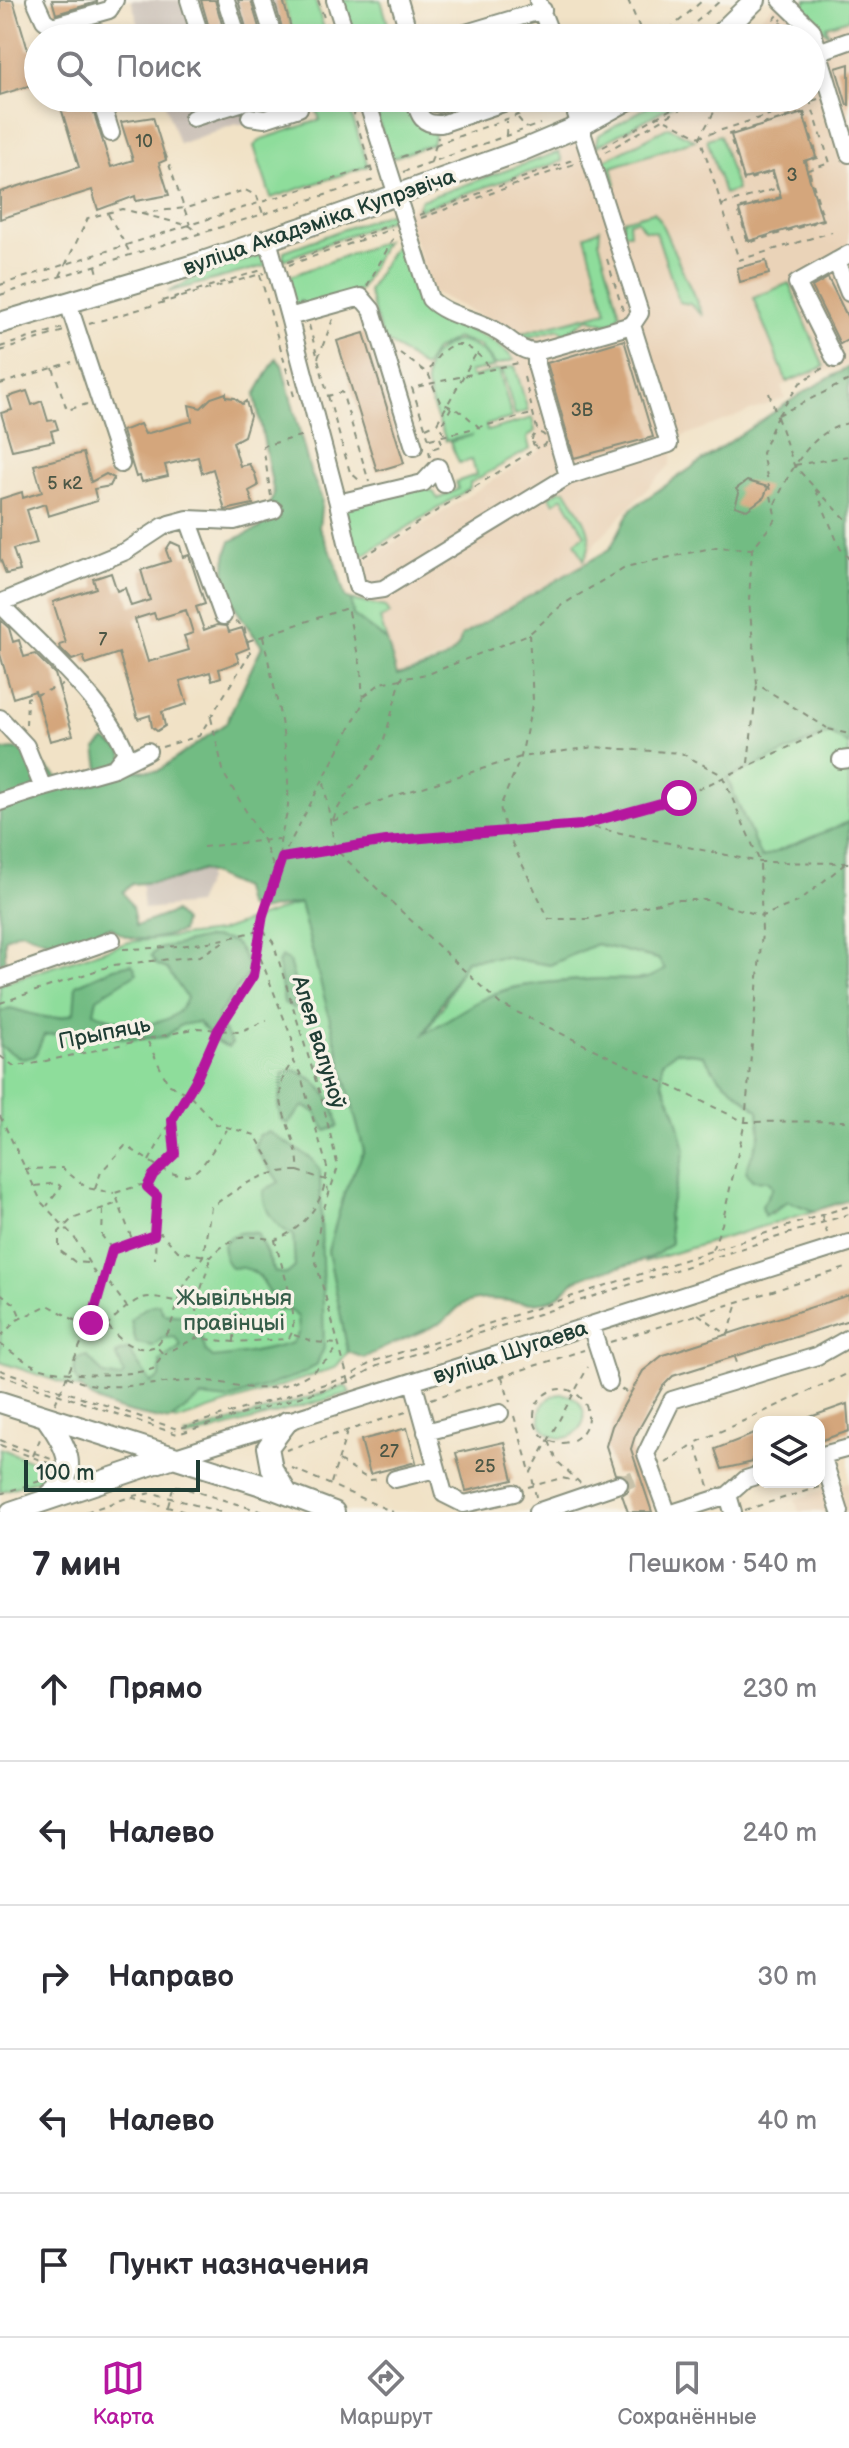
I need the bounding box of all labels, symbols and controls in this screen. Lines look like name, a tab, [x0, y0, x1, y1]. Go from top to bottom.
search box	[24, 24, 825, 112]
icon: search	[52, 46, 96, 90]
text: Поиск	[116, 50, 202, 86]
house number: 10	[135, 131, 153, 152]
street label: вуліца Акадэміка Купрэвіча	[180, 163, 459, 282]
house number: 3	[786, 165, 798, 186]
house number: 3В	[571, 400, 593, 421]
house number: 5 к2	[47, 473, 83, 494]
house number: 7	[99, 629, 108, 650]
route start	[661, 780, 697, 816]
street label: Алея валуноў	[285, 972, 352, 1112]
street label: Прыпяць	[56, 1011, 153, 1056]
park label: Жывільныя правінцыі	[176, 1285, 292, 1337]
route end	[73, 1305, 109, 1341]
street label: вуліца Шугаева	[430, 1315, 591, 1390]
map controls	[753, 1416, 825, 1488]
button: layers	[753, 1416, 825, 1488]
house number: 27	[379, 1441, 399, 1462]
scale bar	[24, 1456, 200, 1492]
house number: 25	[475, 1456, 495, 1477]
text: 100 m	[36, 1460, 95, 1487]
text: 7 мин	[32, 1544, 121, 1585]
text: Пешком · 540 m	[627, 1549, 817, 1580]
icon: ahead	[32, 1667, 76, 1711]
text: Прямо	[108, 1671, 202, 1707]
text: 230 m	[742, 1674, 817, 1705]
icon: left	[32, 1811, 76, 1855]
text: Налево	[108, 1815, 214, 1851]
text: 240 m	[742, 1818, 817, 1849]
icon: right	[32, 1955, 76, 1999]
text: Направо	[108, 1959, 234, 1995]
text: 30 m	[757, 1962, 817, 1993]
icon: left	[32, 2099, 76, 2143]
text: Налево	[108, 2103, 214, 2139]
text: 40 m	[757, 2106, 817, 2137]
icon: arrive	[32, 2243, 76, 2287]
text: Пункт назначения	[108, 2247, 369, 2283]
tab: Карта	[92, 2356, 154, 2431]
tab: Маршрут	[339, 2356, 433, 2431]
tab: Сохранённые	[618, 2356, 757, 2431]

